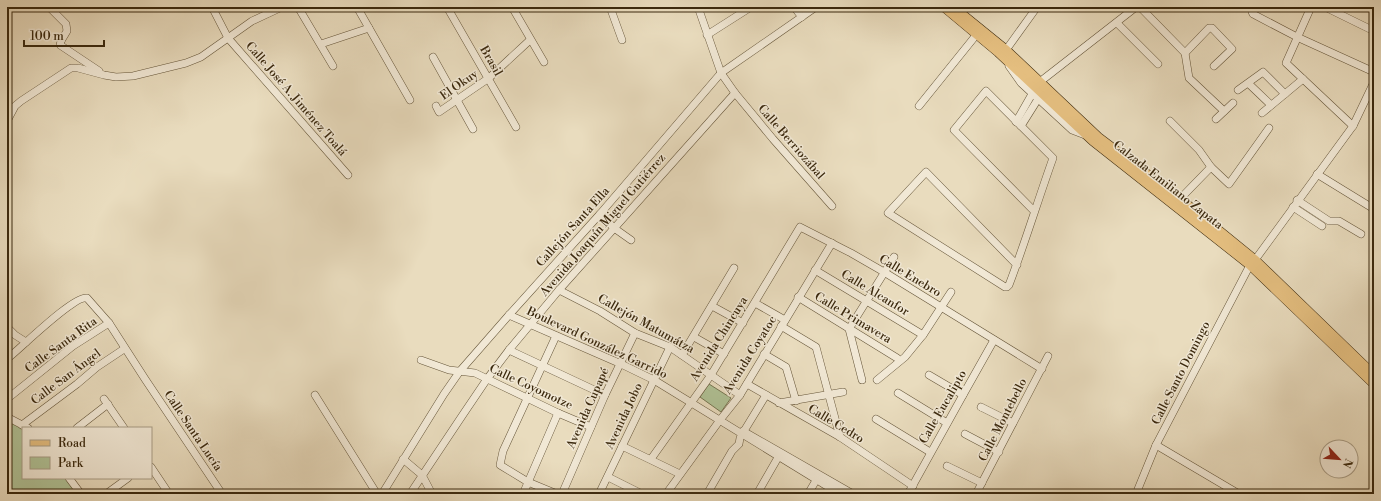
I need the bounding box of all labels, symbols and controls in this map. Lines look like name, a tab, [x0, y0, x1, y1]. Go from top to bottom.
scale bar	[24, 22, 104, 48]
text: 100 m	[30, 29, 64, 44]
street label: Calle José A. Jiménez Toalá	[242, 39, 350, 160]
street label: Brasil	[476, 42, 506, 79]
street label: El Okuy	[437, 66, 481, 103]
street label: Calle Berriozábal	[754, 101, 828, 183]
street label: Calzada Emiliano Zapata	[1110, 137, 1227, 233]
street label: Avenida Joaquín Miguel Gutiérrez	[536, 151, 669, 300]
street label: Callejón Santa Ella	[533, 183, 613, 270]
street label: Calle Enebro	[876, 252, 944, 301]
street label: Calle Alcanfor	[838, 267, 912, 319]
street label: Calle Primavera	[812, 289, 895, 347]
street label: Callejón Matumátza	[595, 291, 698, 357]
street label: Avenida Chincuya	[686, 293, 752, 385]
street label: Boulevard González Garrido	[523, 303, 670, 382]
street label: Calle Santa Rita	[22, 313, 101, 376]
street label: Avenida Coyatoc	[719, 313, 780, 398]
street label: Calle Santo Domingo	[1148, 319, 1214, 427]
street label: Calle San Ángel	[27, 344, 104, 408]
street label: Calle Coyomotze	[487, 361, 575, 413]
street label: Avenida Cupapé	[563, 365, 613, 452]
street label: Calle Eucalipto	[916, 367, 970, 446]
street label: Calle Montebello	[976, 376, 1031, 464]
street label: Avenida Jobo	[602, 380, 646, 452]
street label: Calle Santa Lucía	[161, 388, 226, 475]
street label: Calle Cedro	[805, 401, 867, 447]
legend	[22, 427, 152, 479]
text: Road	[58, 436, 86, 451]
north arrow	[1319, 439, 1359, 479]
text: Park	[58, 456, 84, 471]
text: N	[1339, 456, 1355, 470]

